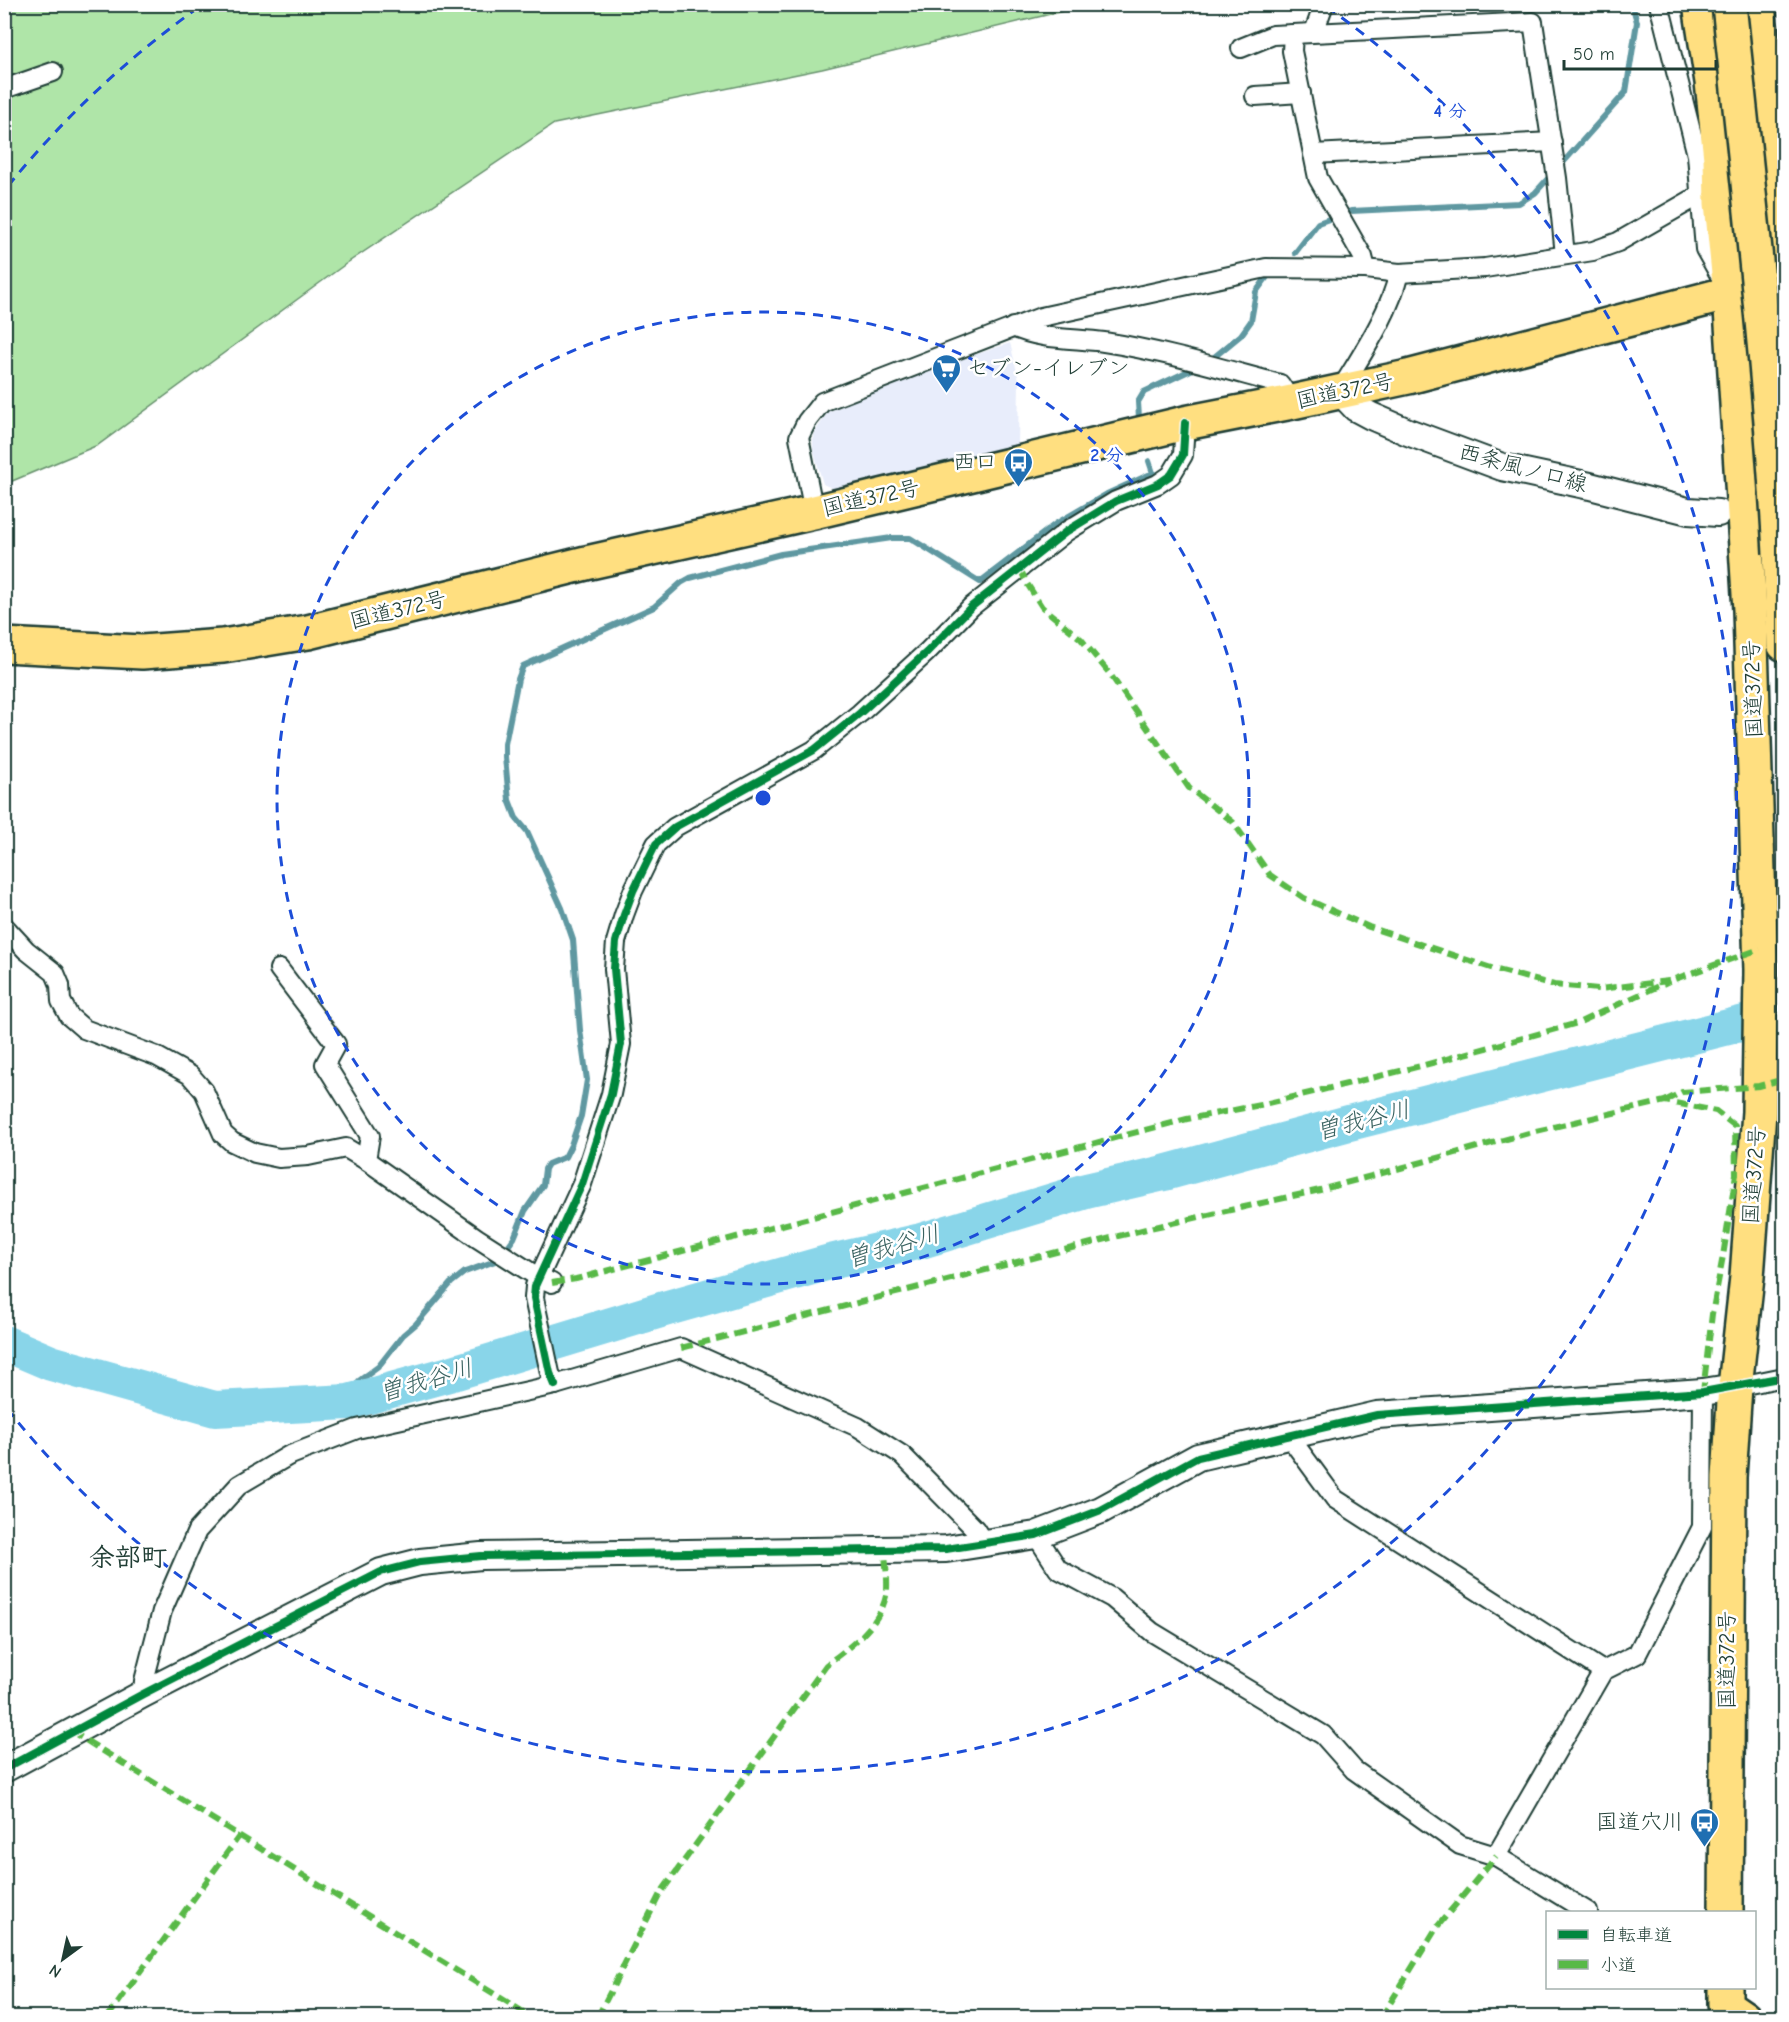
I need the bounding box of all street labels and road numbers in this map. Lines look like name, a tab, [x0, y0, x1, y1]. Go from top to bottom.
street label: 国道372号	[1294, 368, 1396, 414]
street label: 西条風ノ口線	[1456, 438, 1590, 498]
street label: 国道372号	[820, 474, 922, 522]
street label: 国道372号	[347, 585, 449, 635]
street label: 国道372号	[1738, 639, 1768, 739]
street label: 国道372号	[1738, 1125, 1770, 1225]
street label: 国道372号	[1714, 1610, 1740, 1710]

